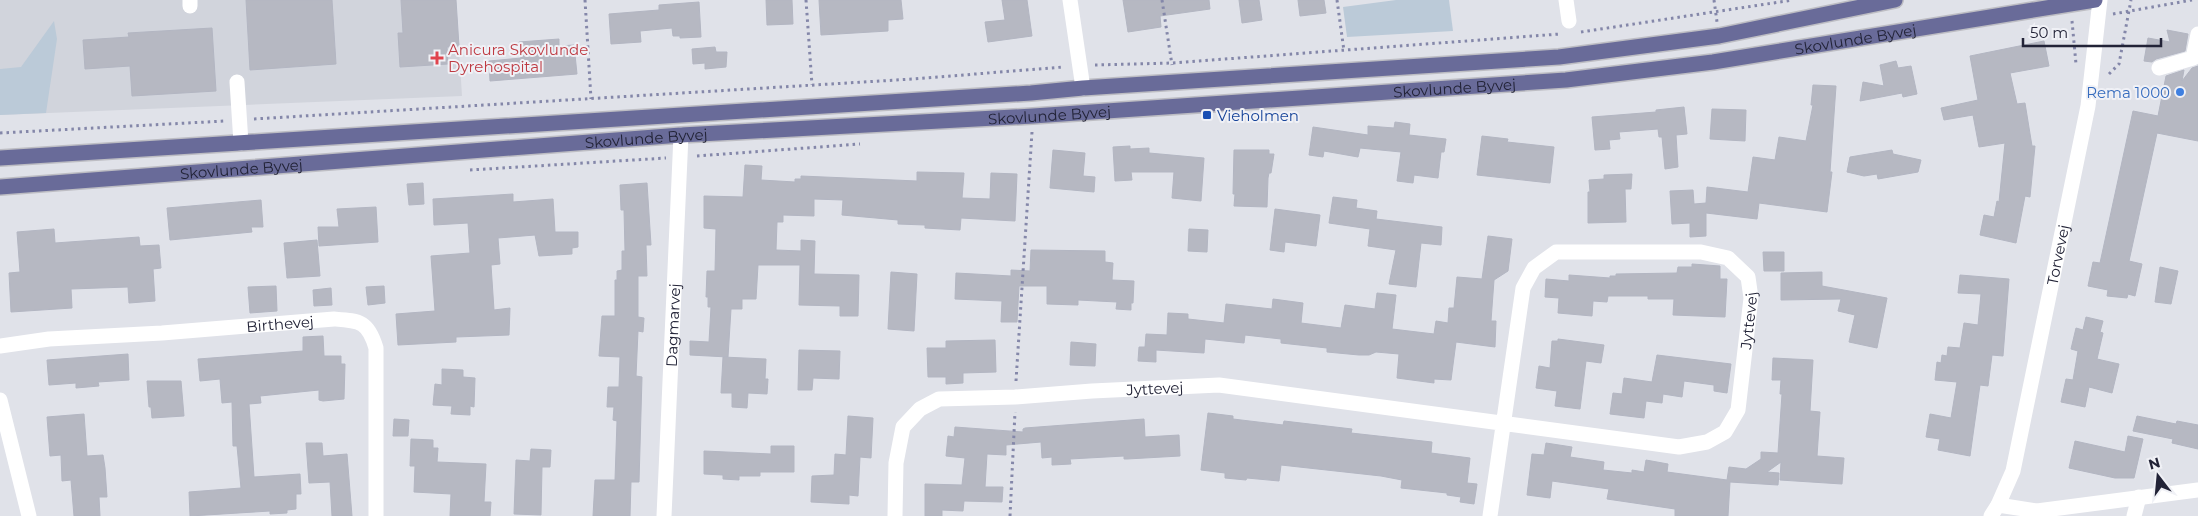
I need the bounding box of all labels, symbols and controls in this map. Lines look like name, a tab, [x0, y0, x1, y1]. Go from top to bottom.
scale bar	[2023, 15, 2160, 47]
street label: Skovlunde Byvej	[1793, 20, 1918, 58]
text: 50 m	[2030, 23, 2068, 42]
place label: Anicura Skovlunde Dyrehospital	[448, 40, 588, 76]
marker: Anicura Skovlunde Dyrehospital	[430, 51, 444, 65]
street label: Skovlunde Byvej	[1393, 74, 1517, 101]
place label: Rema 1000	[2086, 83, 2170, 102]
marker: Rema 1000	[2174, 86, 2186, 98]
street label: Skovlunde Byvej	[988, 101, 1111, 128]
place label: Vieholmen	[1217, 106, 1299, 125]
marker: Vieholmen	[1201, 109, 1213, 121]
street label: Skovlunde Byvej	[584, 124, 708, 152]
street label: Skovlunde Byvej	[179, 154, 303, 183]
street label: Torvevej	[2042, 223, 2073, 287]
street label: Dagmarvej	[661, 283, 684, 367]
street label: Jyttevej	[1736, 291, 1761, 351]
street label: Birthevej	[245, 311, 314, 336]
street label: Jyttevej	[1125, 377, 1184, 399]
north arrow	[2133, 451, 2183, 501]
text: N	[2146, 453, 2162, 474]

